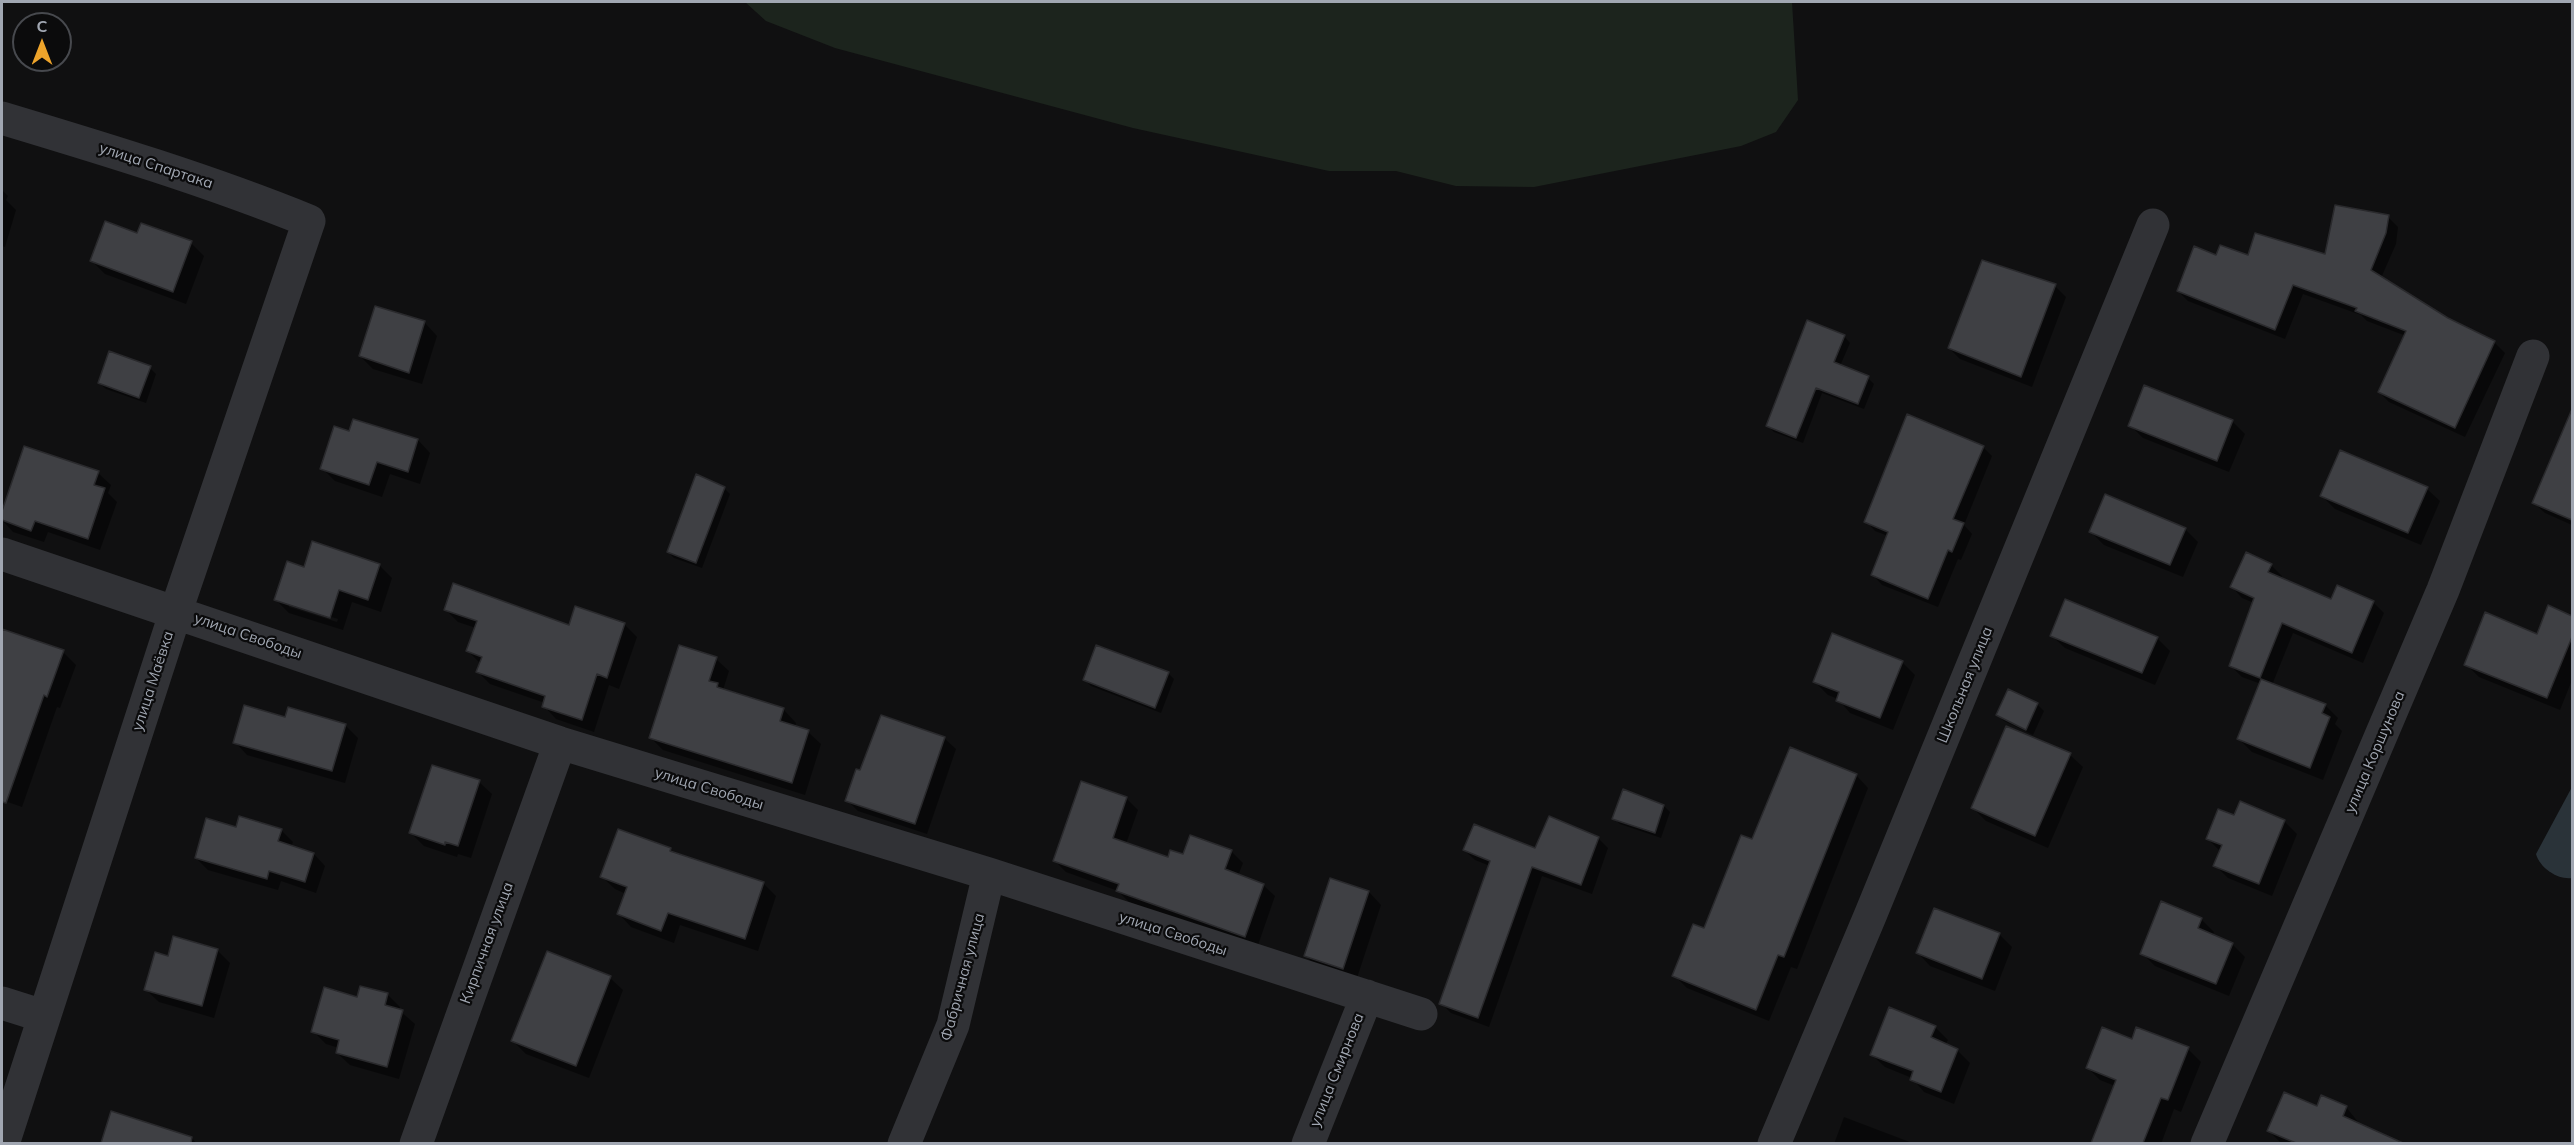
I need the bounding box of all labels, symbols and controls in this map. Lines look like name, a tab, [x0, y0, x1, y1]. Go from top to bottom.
north arrow	[12, 12, 72, 72]
text: С	[37, 16, 47, 36]
street label: улица Спартака	[97, 139, 215, 193]
street label: улица Свободы	[192, 609, 304, 663]
street label: Школьная улица	[1933, 624, 1997, 746]
street label: улица Маёвка	[128, 629, 178, 733]
street label: улица Коршунова	[2341, 688, 2409, 816]
street label: улица Свободы	[652, 764, 766, 814]
street label: Кирпичная улица	[457, 880, 517, 1006]
street label: улица Свободы	[1117, 908, 1229, 960]
street label: Фабричная улица	[937, 911, 989, 1043]
street label: улица Смирнова	[1306, 1010, 1368, 1130]

